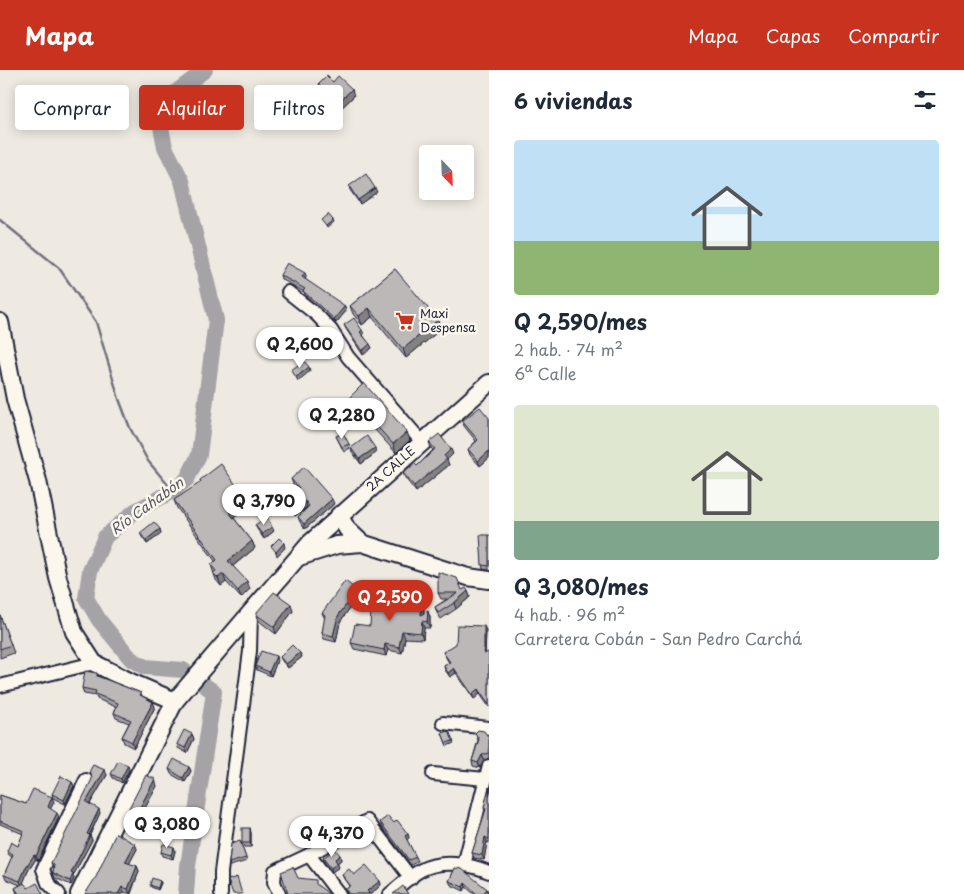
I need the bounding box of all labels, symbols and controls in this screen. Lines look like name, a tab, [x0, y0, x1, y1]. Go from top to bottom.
text: Mapa	[25, 17, 94, 53]
text: Mapa	[688, 22, 738, 49]
text: Capas	[766, 22, 820, 49]
text: Compartir	[848, 22, 939, 49]
text: 6 viviendas	[514, 84, 633, 116]
chip: Comprar	[15, 85, 129, 130]
chip: Alquilar	[139, 85, 244, 130]
chip: Filtros	[254, 85, 343, 130]
icon: filters	[911, 86, 939, 114]
north arrow	[419, 145, 474, 200]
map controls	[419, 145, 474, 200]
icon: home	[682, 173, 772, 263]
place label: Maxi Despensa	[420, 304, 476, 336]
text: Q 2,590/mes	[514, 305, 647, 337]
supermarket icon: Maxi Despensa	[394, 310, 416, 332]
pin: Q 2,600	[254, 326, 346, 369]
text: Q 2,600	[267, 331, 333, 355]
text: 2 hab. · 74 m²	[514, 337, 623, 361]
text: 6ª Calle	[514, 361, 577, 385]
pin: Q 2,280	[296, 398, 388, 440]
text: Q 2,280	[309, 402, 375, 426]
icon: home	[682, 438, 772, 528]
street label: 2A CALLE	[362, 441, 419, 495]
water label: Río Cahabón	[106, 471, 189, 539]
pin: Q 3,790	[218, 484, 310, 526]
text: Q 3,790	[233, 488, 295, 512]
text: Q 3,080/mes	[514, 570, 648, 602]
pin: Q 2,590	[344, 580, 436, 622]
text: Q 2,590	[358, 584, 422, 608]
text: 4 hab. · 96 m²	[514, 602, 625, 626]
text: Carretera Cobán - San Pedro Carchá	[514, 626, 802, 650]
pin: Q 3,080	[121, 806, 213, 849]
text: Q 3,080	[134, 811, 200, 835]
pin: Q 4,370	[286, 816, 378, 858]
text: Q 4,370	[300, 820, 364, 844]

